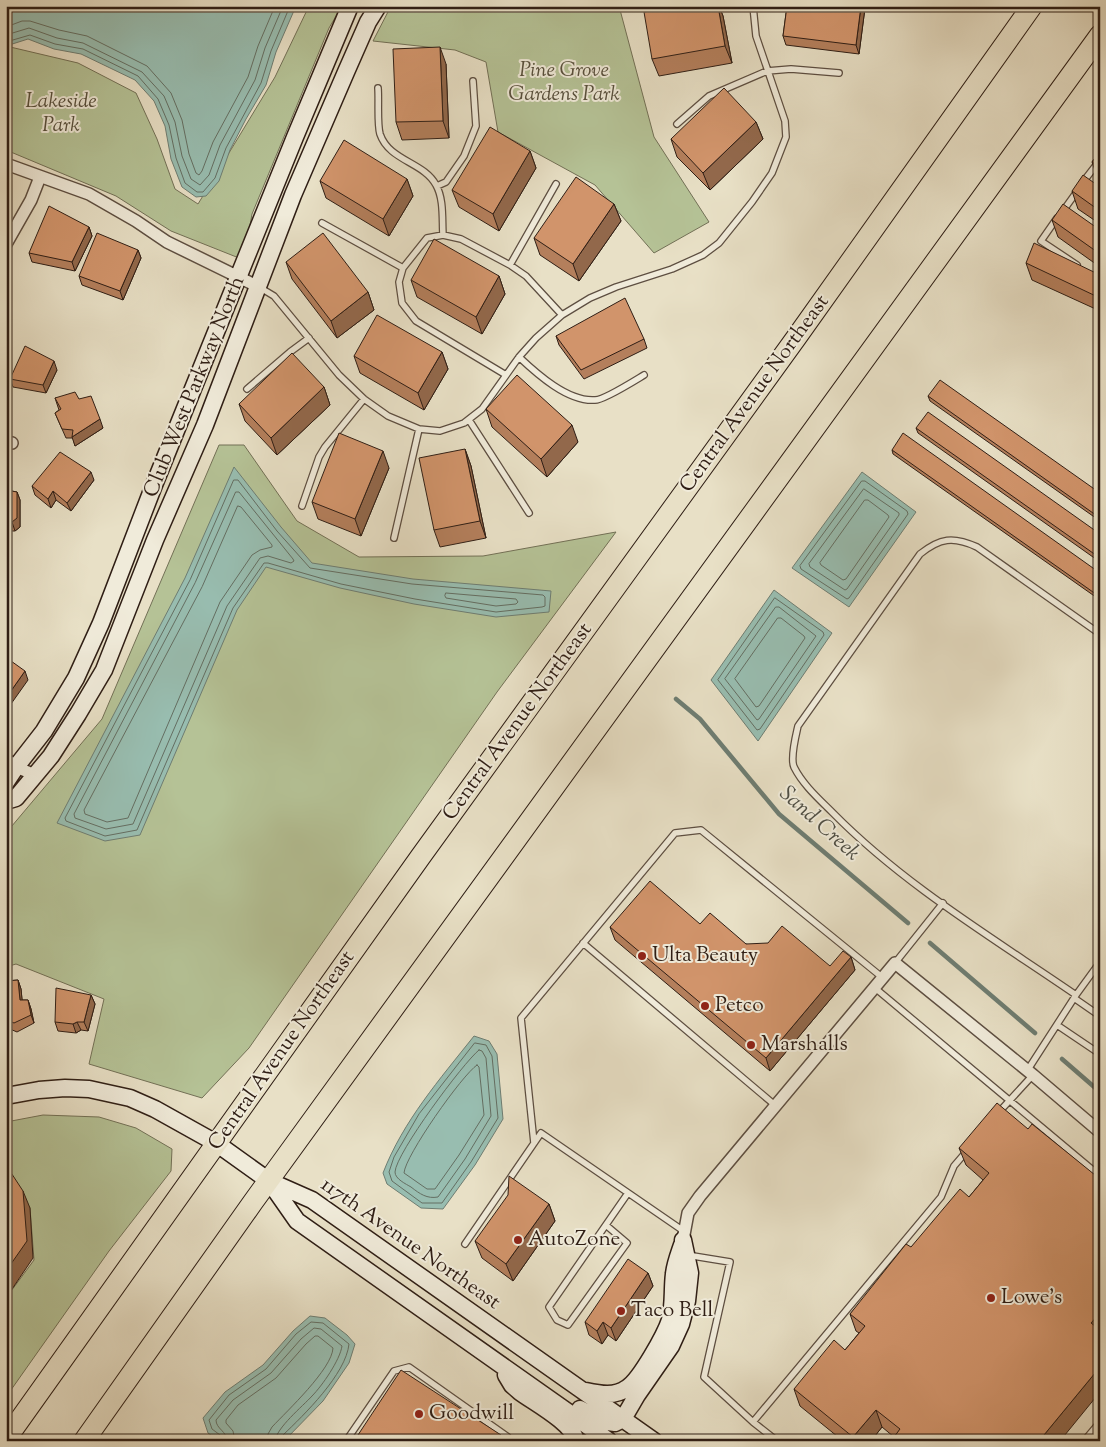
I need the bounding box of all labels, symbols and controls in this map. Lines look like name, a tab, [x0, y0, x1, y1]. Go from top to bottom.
park label: Pine Grove Gardens Park	[508, 56, 620, 110]
park label: Lakeside Park	[25, 87, 97, 141]
street label: Club West Parkway North	[137, 272, 253, 502]
street label: Central Avenue Northeast	[673, 289, 837, 499]
street label: Central Avenue Northeast	[436, 617, 600, 827]
water label: Sand Creek	[771, 779, 867, 869]
place label: Ulta Beauty	[652, 941, 759, 971]
street label: Central Avenue Northeast	[201, 945, 363, 1157]
marker: Ulta Beauty	[636, 950, 648, 962]
place label: Petco	[715, 991, 764, 1021]
marker: Petco	[699, 1000, 711, 1012]
place label: Marshalls	[761, 1030, 848, 1060]
marker: Marshalls	[745, 1039, 757, 1051]
street label: 117th Avenue Northeast	[314, 1170, 506, 1318]
place label: AutoZone	[528, 1225, 620, 1255]
marker: AutoZone	[512, 1234, 524, 1246]
place label: Lowe's	[1001, 1283, 1062, 1313]
marker: Lowe's	[985, 1292, 997, 1304]
place label: Taco Bell	[631, 1296, 714, 1326]
marker: Taco Bell	[615, 1305, 627, 1317]
place label: Goodwill	[429, 1399, 514, 1429]
marker: Goodwill	[413, 1408, 425, 1420]

